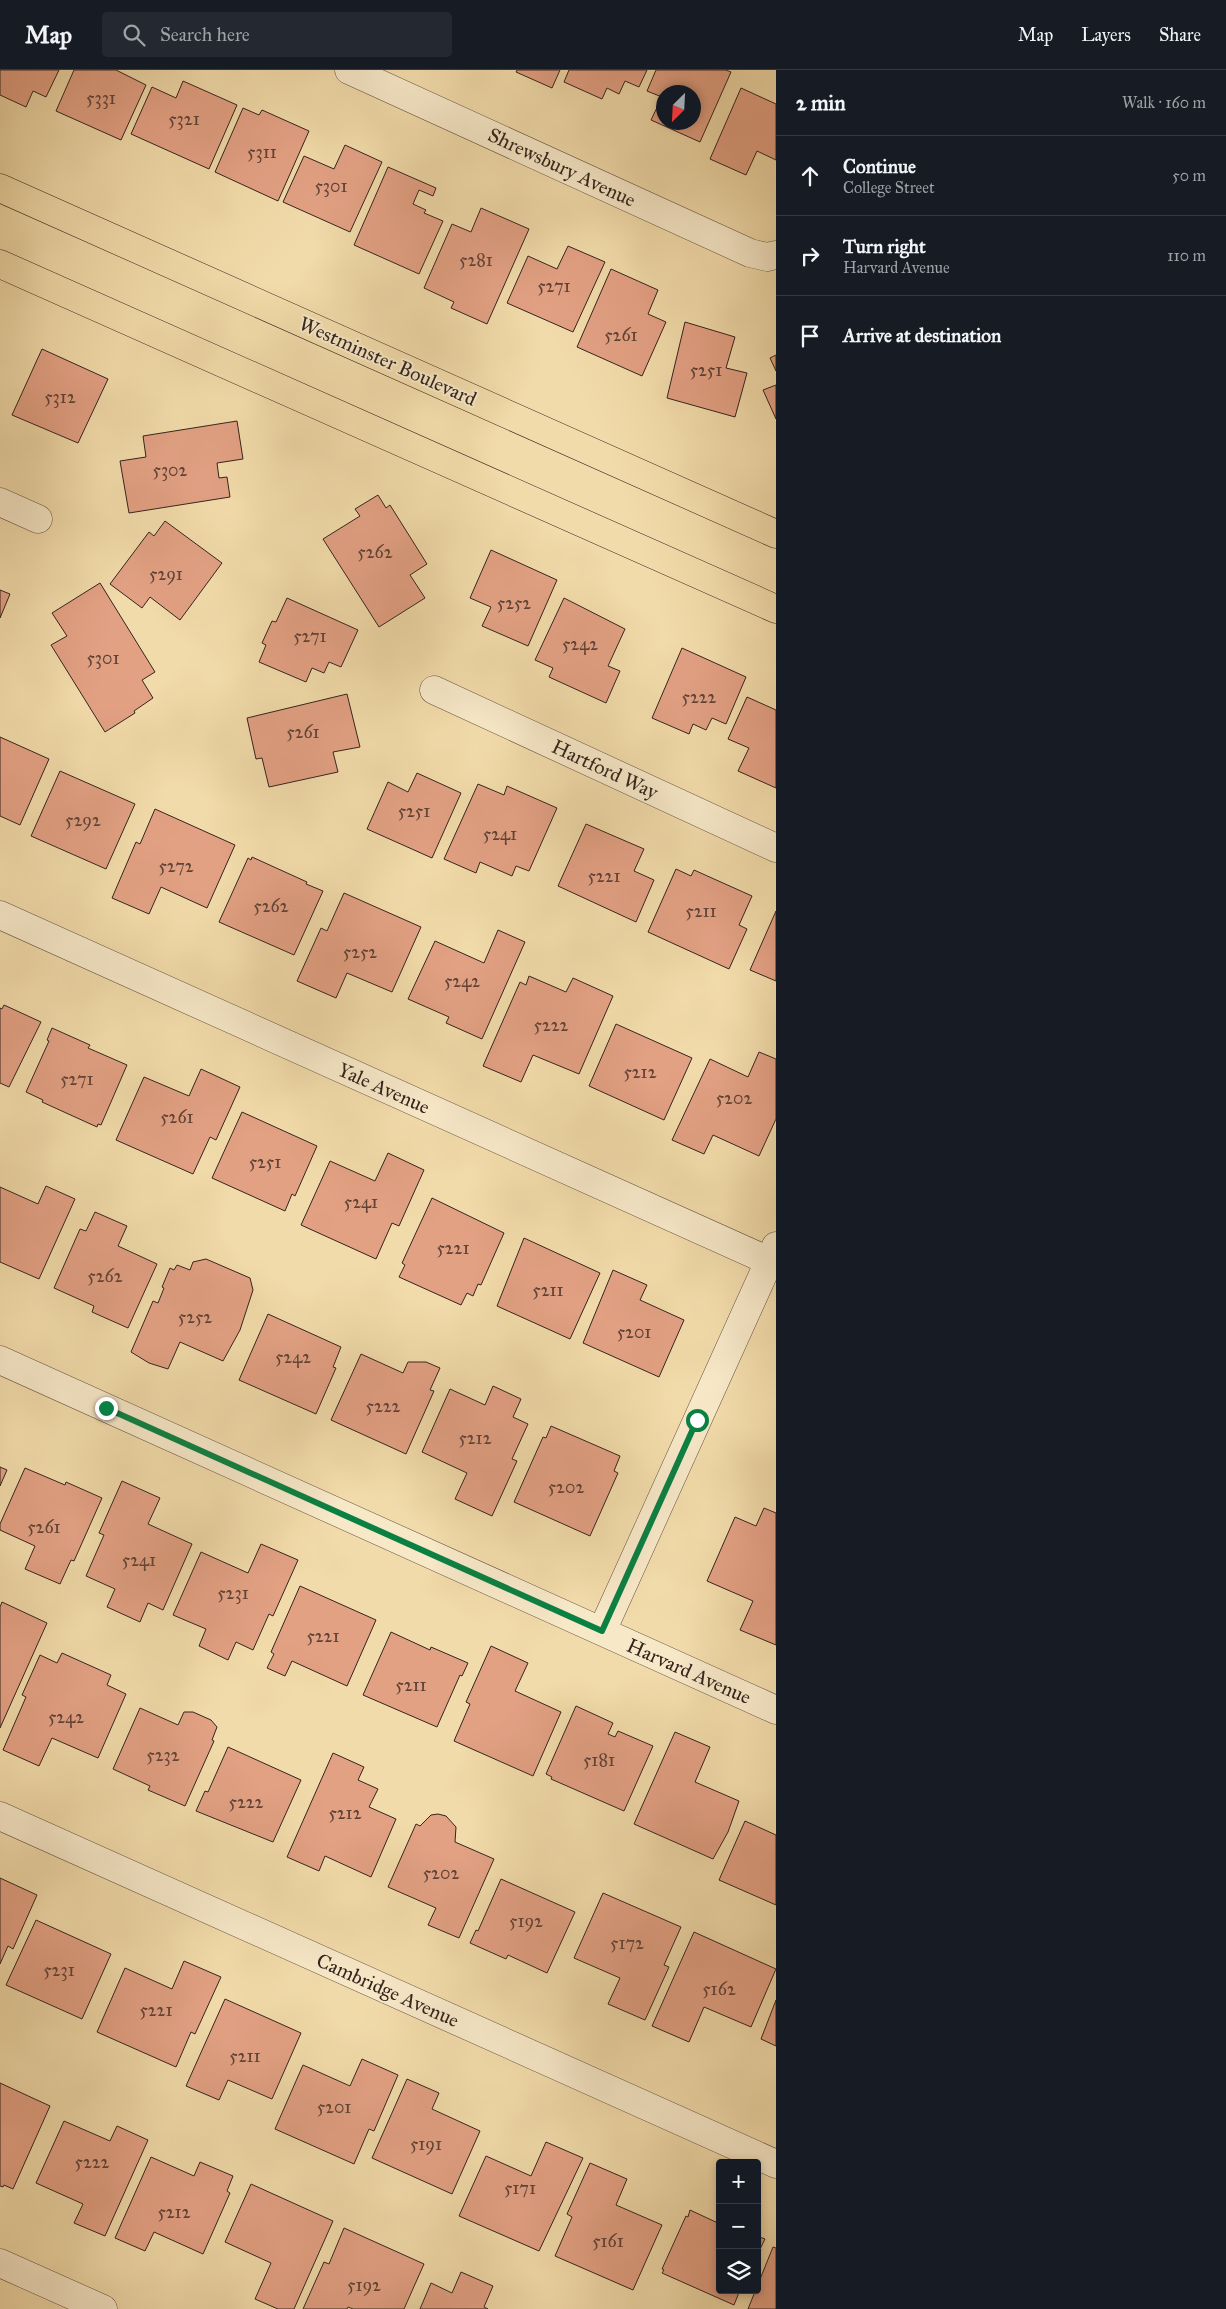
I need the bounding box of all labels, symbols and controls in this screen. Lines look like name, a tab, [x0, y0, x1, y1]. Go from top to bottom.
search box	[102, 12, 452, 57]
text: Map	[25, 20, 72, 50]
icon: search	[120, 21, 148, 49]
text: Search here	[160, 23, 250, 46]
text: Map	[1018, 24, 1053, 46]
text: Layers	[1081, 24, 1131, 46]
text: Share	[1159, 24, 1201, 46]
north arrow	[656, 85, 701, 130]
house number: 5331	[86, 87, 116, 109]
text: 2 min	[796, 90, 846, 116]
text: Walk · 160 m	[1122, 93, 1206, 112]
house number: 5321	[168, 108, 200, 130]
street label: Shrewsbury Avenue	[484, 122, 640, 212]
house number: 5311	[247, 141, 277, 163]
text: Continue	[843, 155, 916, 178]
icon: ahead	[796, 162, 824, 190]
text: 50 m	[1172, 166, 1206, 185]
house number: 5301	[315, 175, 348, 197]
text: College Street	[843, 178, 935, 197]
text: Turn right	[843, 235, 926, 258]
icon: right	[796, 242, 824, 270]
text: 110 m	[1167, 246, 1206, 265]
house number: 5281	[459, 249, 493, 271]
text: Harvard Avenue	[843, 258, 950, 277]
house number: 5271	[537, 275, 571, 297]
street label: Westminster Boulevard	[296, 311, 480, 411]
icon: arrive	[796, 322, 824, 350]
house number: 5261	[604, 324, 638, 346]
text: Arrive at destination	[843, 324, 1001, 347]
house number: 5251	[690, 359, 722, 381]
house number: 5312	[44, 386, 76, 408]
house number: 5302	[153, 459, 188, 481]
house number: 5262	[357, 541, 393, 563]
house number: 5291	[149, 563, 183, 585]
house number: 5252	[497, 592, 531, 614]
house number: 5271	[293, 625, 327, 647]
house number: 5242	[562, 633, 598, 655]
house number: 5301	[87, 647, 120, 669]
house number: 5222	[682, 686, 717, 708]
house number: 5261	[286, 721, 320, 743]
street label: Hartford Way	[548, 734, 662, 804]
house number: 5251	[398, 800, 430, 822]
house number: 5292	[65, 809, 101, 831]
house number: 5241	[483, 823, 517, 845]
house number: 5272	[158, 855, 194, 877]
house number: 5221	[587, 865, 621, 887]
house number: 5262	[253, 895, 289, 917]
house number: 5211	[685, 900, 717, 922]
house number: 5252	[343, 941, 377, 963]
house number: 5242	[444, 970, 480, 992]
house number: 5222	[534, 1014, 569, 1036]
street label: Yale Avenue	[334, 1057, 434, 1119]
house number: 5212	[623, 1061, 657, 1083]
house number: 5271	[60, 1068, 94, 1090]
house number: 5202	[716, 1087, 752, 1109]
house number: 5261	[160, 1106, 194, 1128]
house number: 5251	[249, 1151, 281, 1173]
house number: 5241	[344, 1191, 378, 1213]
house number: 5221	[436, 1237, 470, 1259]
house number: 5262	[87, 1265, 123, 1287]
house number: 5211	[532, 1279, 564, 1301]
house number: 5252	[178, 1306, 212, 1328]
house number: 5201	[617, 1321, 651, 1343]
house number: 5242	[275, 1346, 311, 1368]
house number: 5222	[366, 1395, 401, 1417]
route end	[95, 1397, 118, 1420]
route start	[686, 1409, 709, 1432]
house number: 5212	[458, 1427, 492, 1449]
house number: 5202	[548, 1476, 584, 1498]
house number: 5261	[27, 1516, 61, 1538]
house number: 5241	[122, 1549, 156, 1571]
house number: 5231	[217, 1582, 249, 1604]
house number: 5221	[306, 1625, 340, 1647]
street label: Harvard Avenue	[623, 1633, 755, 1709]
house number: 5211	[395, 1674, 427, 1696]
house number: 5242	[48, 1706, 84, 1728]
house number: 5232	[146, 1744, 180, 1766]
house number: 5181	[583, 1749, 615, 1771]
house number: 5222	[229, 1791, 264, 1813]
house number: 5212	[328, 1802, 362, 1824]
house number: 5202	[423, 1862, 459, 1884]
house number: 5192	[509, 1910, 543, 1932]
house number: 5172	[610, 1932, 644, 1954]
street label: Cambridge Avenue	[313, 1948, 463, 2033]
house number: 5231	[43, 1959, 75, 1981]
house number: 5162	[702, 1978, 736, 2000]
house number: 5221	[139, 1999, 173, 2021]
house number: 5211	[229, 2045, 261, 2067]
house number: 5201	[317, 2096, 351, 2118]
house number: 5191	[410, 2133, 442, 2155]
house number: 5222	[75, 2151, 110, 2173]
map controls	[716, 2159, 761, 2294]
button: +	[716, 2159, 761, 2204]
house number: 5171	[504, 2177, 536, 2199]
house number: 5212	[157, 2201, 191, 2223]
button: −	[716, 2204, 761, 2249]
house number: 5161	[592, 2230, 624, 2252]
button: layers	[716, 2249, 761, 2294]
house number: 5192	[347, 2274, 381, 2296]

